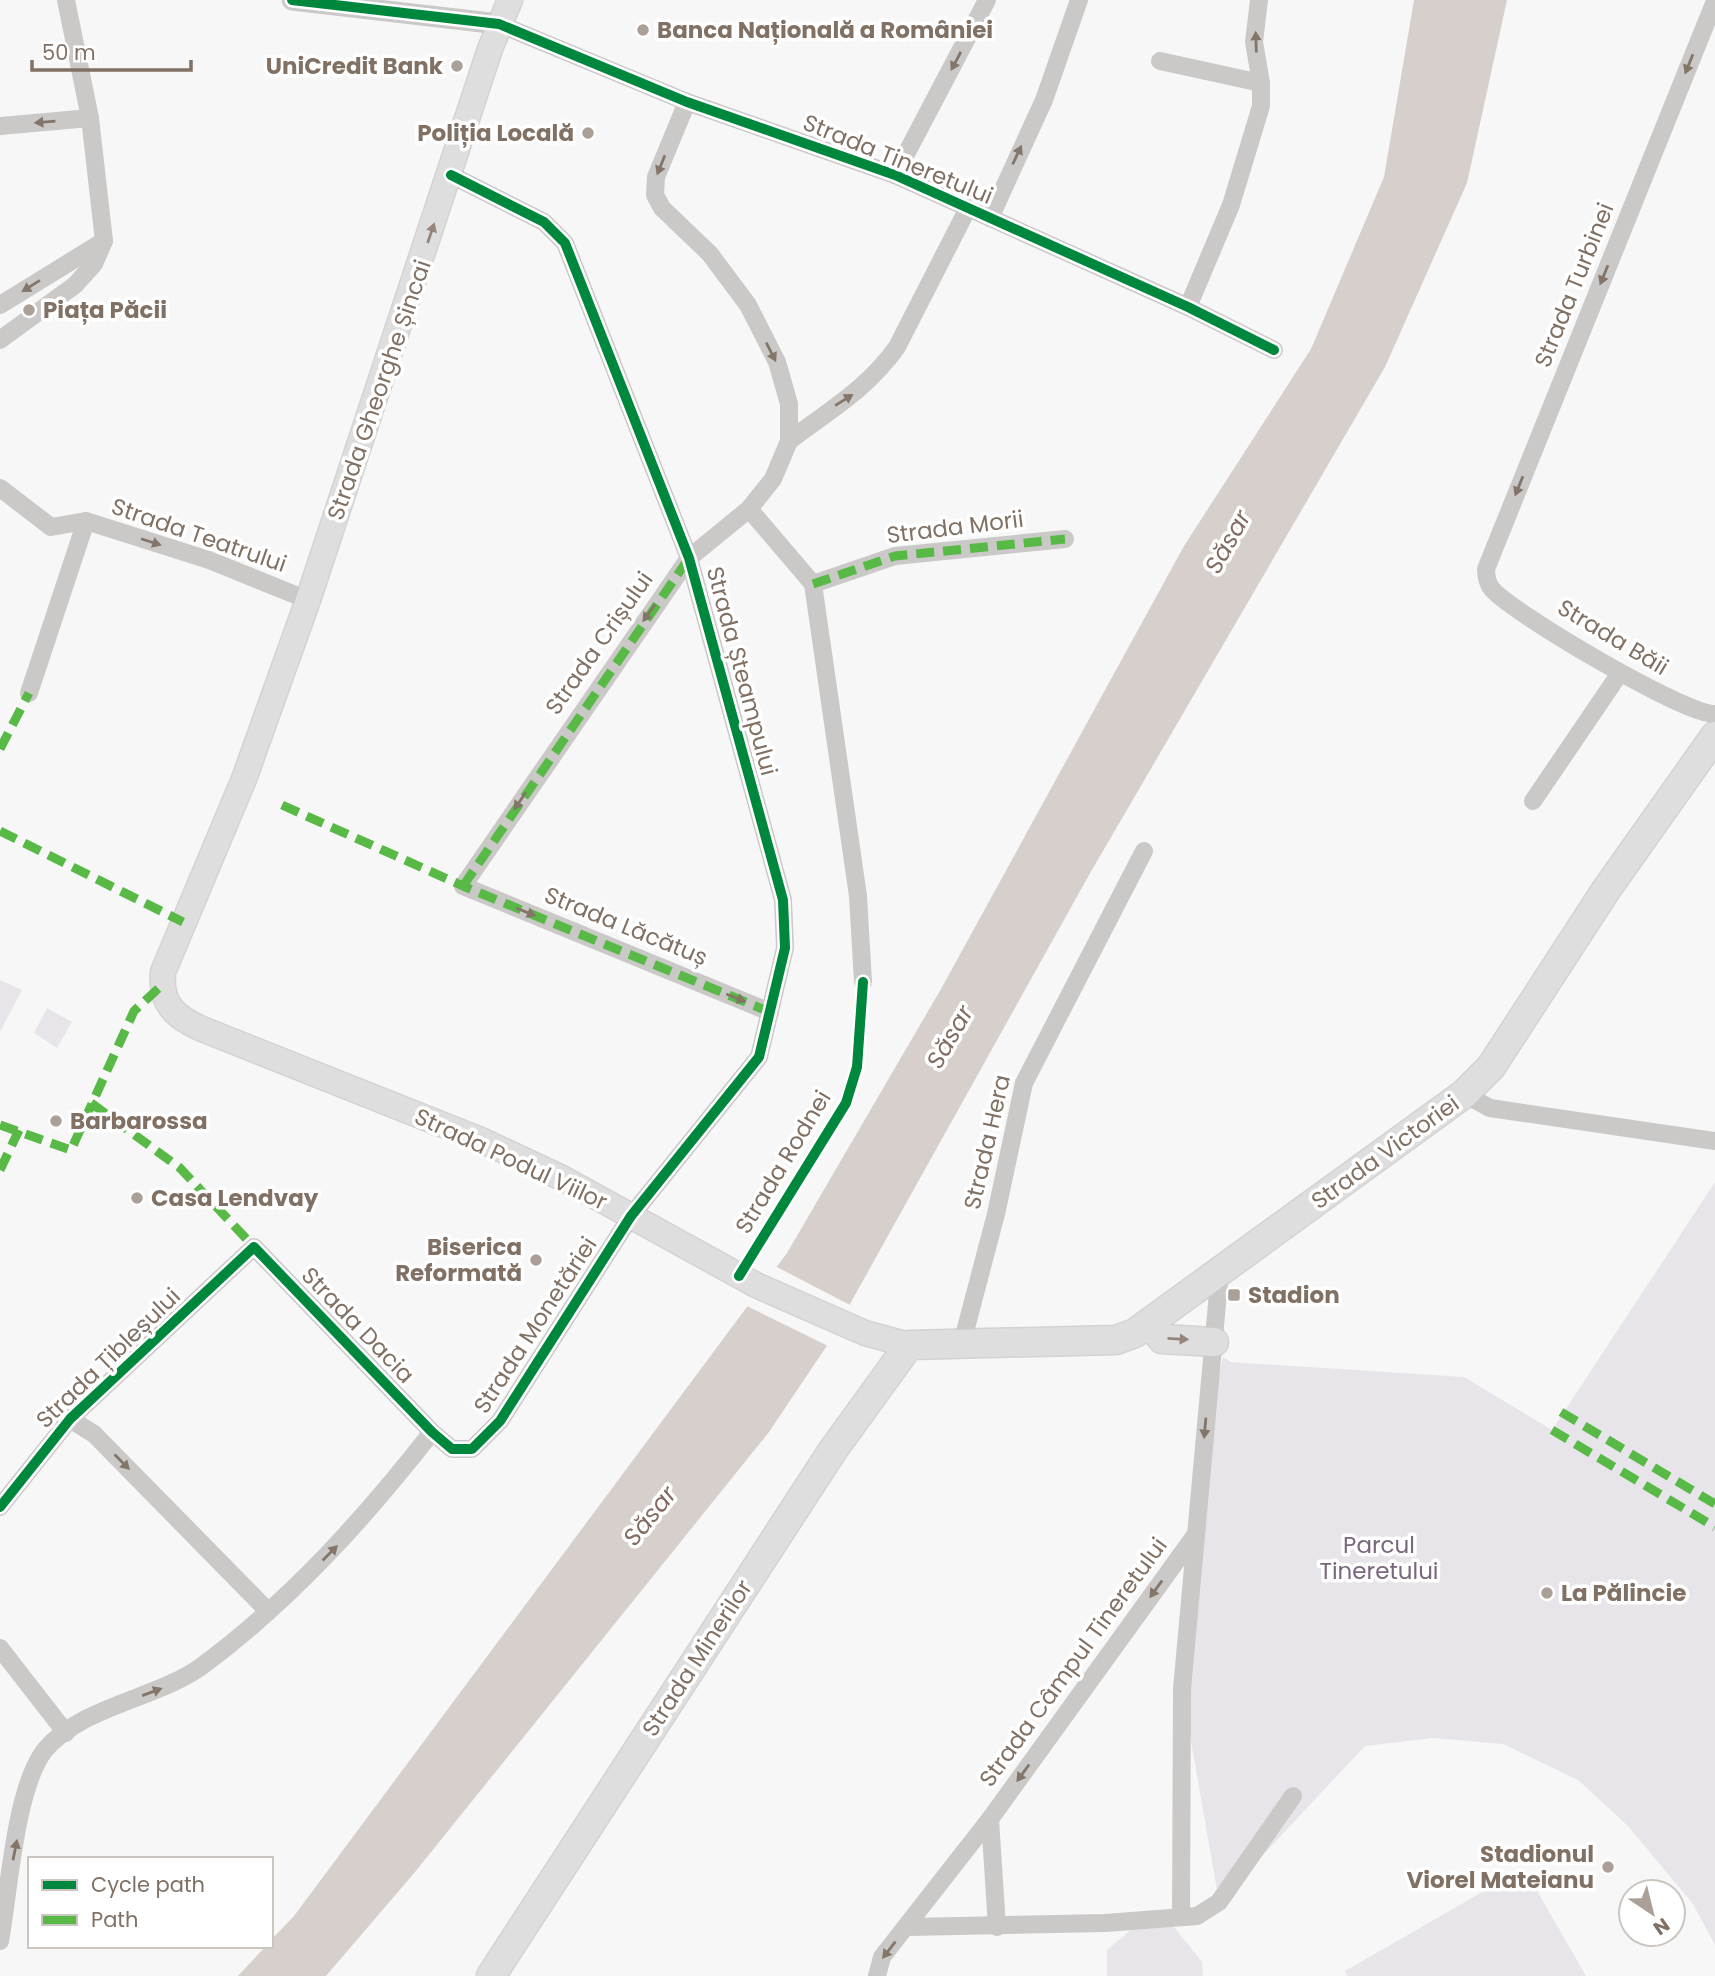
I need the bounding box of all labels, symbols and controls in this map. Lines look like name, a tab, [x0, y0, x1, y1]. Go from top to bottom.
place label: Banca Națională a României	[657, 14, 993, 46]
marker: Banca Națională a României	[635, 22, 651, 38]
scale bar	[32, 28, 191, 72]
one-way arrow	[1250, 30, 1262, 52]
text: 50 m	[42, 38, 96, 67]
place label: UniCredit Bank	[266, 50, 444, 82]
one-way arrow	[950, 51, 961, 71]
one-way arrow	[1684, 54, 1695, 75]
marker: UniCredit Bank	[449, 58, 465, 74]
street label: Strada Tineretului	[798, 106, 998, 212]
one-way arrow	[34, 117, 56, 128]
place label: Poliția Locală	[417, 117, 574, 149]
marker: Poliția Locală	[580, 125, 596, 141]
one-way arrow	[1012, 145, 1023, 166]
one-way arrow	[656, 155, 667, 176]
street label: Strada Turbinei	[1526, 198, 1622, 372]
one-way arrow	[426, 223, 437, 244]
street label: Strada Gheorghe Șincai	[319, 256, 439, 524]
one-way arrow	[1599, 265, 1610, 286]
one-way arrow	[21, 279, 40, 292]
place label: Piața Păcii	[43, 294, 167, 326]
marker: Piața Păcii	[21, 302, 37, 318]
one-way arrow	[766, 342, 777, 362]
one-way arrow	[834, 394, 853, 407]
one-way arrow	[1514, 476, 1525, 497]
street label: Strada Teatrului	[107, 490, 291, 580]
street label: Strada Morii	[885, 503, 1025, 551]
water label: Săsar	[1197, 503, 1259, 579]
one-way arrow	[141, 537, 162, 548]
street label: Strada Șteampului	[699, 563, 785, 779]
street label: Strada Crișului	[538, 565, 660, 721]
street label: Strada Băii	[1552, 591, 1674, 683]
one-way arrow	[642, 604, 656, 622]
one-way arrow	[513, 792, 527, 810]
street label: Strada Lăcătuș	[540, 879, 712, 973]
one-way arrow	[515, 906, 536, 917]
one-way arrow	[726, 992, 746, 1004]
water label: Săsar	[918, 998, 981, 1074]
street label: Strada Hera	[956, 1071, 1018, 1213]
street label: Strada Rodnei	[728, 1084, 838, 1240]
street label: Strada Victoriei	[1305, 1087, 1465, 1217]
street label: Strada Podul Viilor	[409, 1100, 613, 1218]
place label: Barbarossa	[70, 1105, 208, 1137]
marker: Barbarossa	[48, 1113, 64, 1129]
place label: Casa Lendvay	[151, 1182, 319, 1214]
marker: Casa Lendvay	[129, 1190, 145, 1206]
street label: Strada Monetăriei	[466, 1230, 604, 1420]
place label: Biserica Reformată	[395, 1231, 522, 1289]
marker: Biserica Reformată	[528, 1252, 544, 1268]
street label: Strada Dacia	[294, 1260, 422, 1390]
place label: Stadion	[1248, 1279, 1340, 1311]
street label: Strada Țibleșului	[29, 1281, 187, 1435]
marker: Stadion	[1226, 1287, 1242, 1303]
one-way arrow	[1167, 1334, 1189, 1345]
one-way arrow	[1199, 1417, 1210, 1439]
one-way arrow	[113, 1454, 130, 1470]
water label: Săsar	[615, 1478, 684, 1552]
park label: Parcul Tineretului	[1319, 1529, 1439, 1587]
street label: Strada Câmpul Tineretului	[971, 1531, 1175, 1793]
one-way arrow	[322, 1544, 339, 1561]
street label: Strada Minerilor	[634, 1573, 760, 1743]
place label: La Pălincie	[1561, 1577, 1686, 1609]
one-way arrow	[1150, 1580, 1164, 1598]
marker: La Pălincie	[1539, 1585, 1555, 1601]
one-way arrow	[142, 1686, 163, 1697]
one-way arrow	[1017, 1764, 1031, 1782]
place label: Stadionul Viorel Mateianu	[1406, 1838, 1594, 1896]
one-way arrow	[10, 1839, 21, 1861]
legend	[28, 1857, 273, 1948]
marker: Stadionul Viorel Mateianu	[1600, 1859, 1616, 1875]
text: Cycle path	[91, 1870, 205, 1899]
north arrow	[1617, 1878, 1687, 1948]
text: Path	[91, 1905, 138, 1934]
text: N	[1648, 1911, 1675, 1942]
one-way arrow	[882, 1940, 896, 1959]

